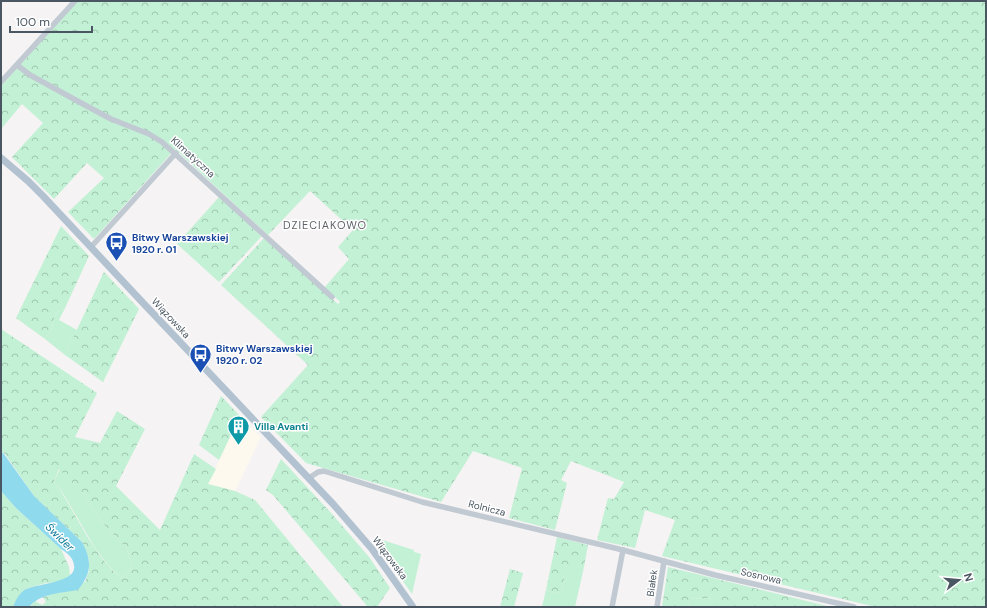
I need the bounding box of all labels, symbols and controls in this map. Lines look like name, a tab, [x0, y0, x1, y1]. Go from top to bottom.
scale bar	[10, 8, 92, 34]
text: 100 m	[16, 14, 50, 30]
street label: Klimatyczna	[168, 134, 218, 180]
district label: DZIECIAKOWO	[283, 218, 367, 232]
bus stop icon: Bitwy Warszawskiej 1920 r. 01	[103, 230, 129, 263]
place label: Bitwy Warszawskiej 1920 r. 01	[132, 231, 229, 256]
street label: Wiązowska	[149, 295, 193, 341]
bus stop icon: Bitwy Warszawskiej 1920 r. 02	[188, 341, 214, 374]
place label: Bitwy Warszawskiej 1920 r. 02	[216, 342, 313, 367]
building icon: Villa Avanti	[226, 413, 252, 446]
place label: Villa Avanti	[254, 420, 309, 433]
street label: Rolnicza	[467, 497, 507, 519]
water label: Świder	[43, 520, 78, 555]
street label: Wiązowska	[369, 534, 411, 582]
north arrow	[939, 560, 979, 600]
street label: Sosnowa	[740, 565, 782, 587]
street label: Białek	[644, 569, 660, 597]
text: N	[961, 571, 976, 583]

